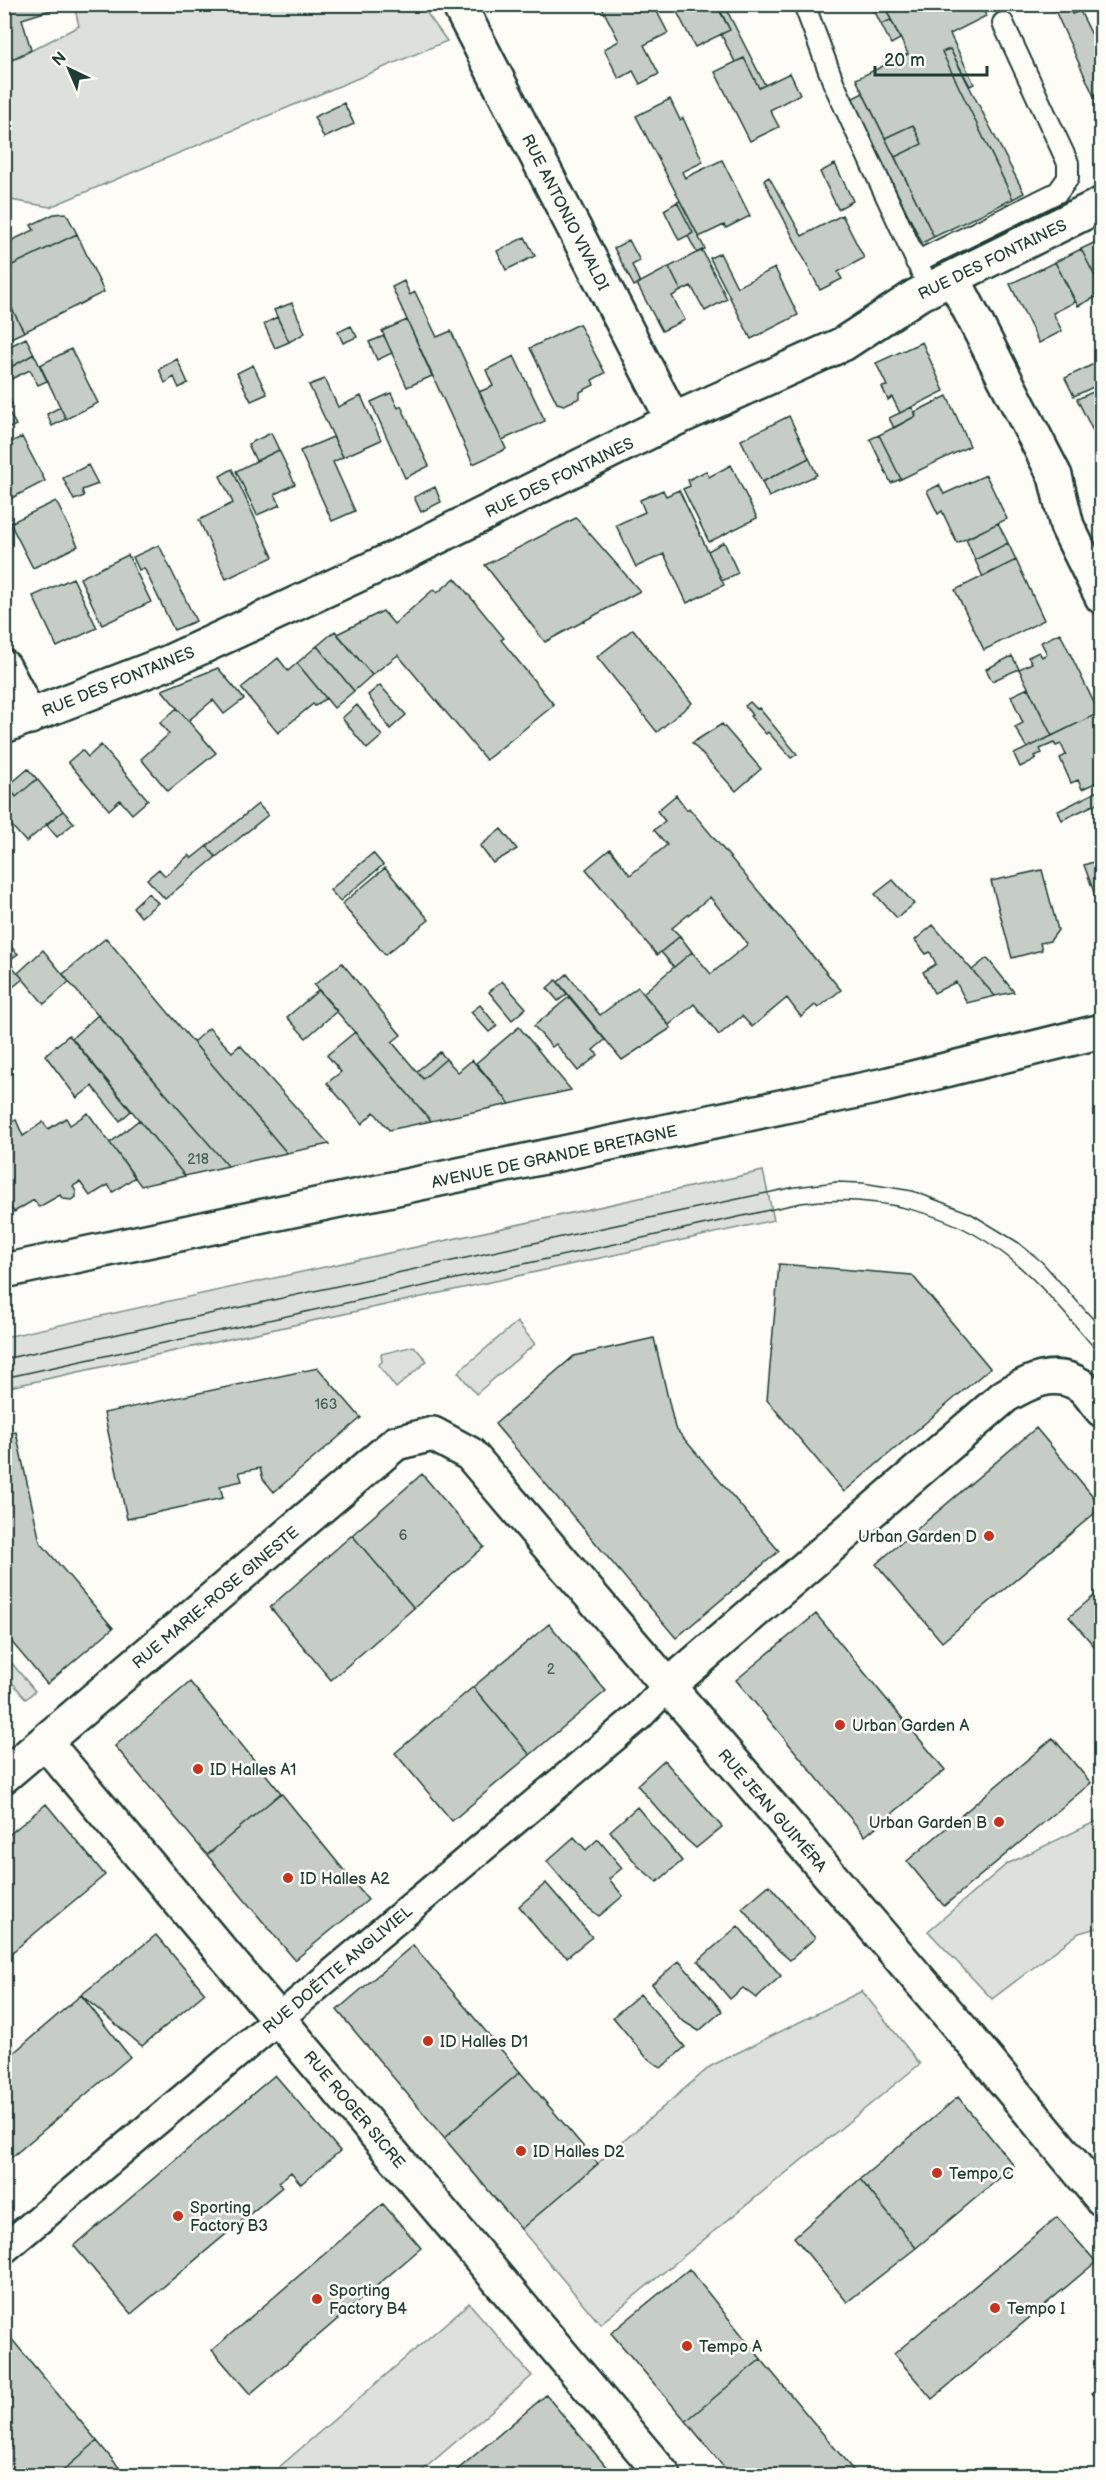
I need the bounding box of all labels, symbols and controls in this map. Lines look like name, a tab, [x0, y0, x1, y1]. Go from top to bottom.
north arrow	[39, 39, 99, 99]
scale bar	[875, 39, 988, 77]
text: N	[49, 48, 71, 70]
text: 20 m	[884, 50, 925, 71]
street label: RUE ANTONIO VIVALDI	[517, 131, 612, 294]
street label: RUE DES FONTAINES	[915, 216, 1070, 305]
street label: RUE DES FONTAINES	[482, 434, 637, 523]
street label: RUE DES FONTAINES	[39, 643, 198, 722]
street label: AVENUE DE GRANDE BRETAGNE	[430, 1122, 679, 1193]
house number: 218	[187, 1151, 209, 1168]
house number: 163	[315, 1396, 337, 1413]
street label: RUE MARIE-ROSE GINESTE	[129, 1523, 303, 1673]
house number: 6	[399, 1527, 408, 1544]
place label: Urban Garden D	[858, 1528, 977, 1547]
marker: Urban Garden D	[982, 1529, 996, 1543]
house number: 2	[547, 1661, 556, 1678]
place label: Urban Garden A	[852, 1717, 969, 1736]
marker: Urban Garden A	[833, 1718, 847, 1732]
street label: RUE JEAN GUIMÉRA	[713, 1744, 832, 1876]
place label: ID Halles A1	[210, 1761, 296, 1780]
marker: ID Halles A1	[191, 1762, 205, 1776]
place label: Urban Garden B	[869, 1814, 987, 1833]
marker: Urban Garden B	[992, 1815, 1006, 1829]
place label: ID Halles A2	[300, 1870, 390, 1889]
marker: ID Halles A2	[281, 1871, 295, 1885]
street label: RUE DOËTTE ANGLIVIEL	[258, 1900, 417, 2038]
place label: ID Halles D1	[440, 2033, 528, 2052]
marker: ID Halles D1	[421, 2034, 435, 2048]
street label: RUE ROGER SICRE	[299, 2047, 408, 2172]
place label: ID Halles D2	[533, 2143, 625, 2162]
marker: ID Halles D2	[514, 2144, 528, 2158]
place label: Tempo C	[949, 2165, 1014, 2184]
marker: Tempo C	[930, 2166, 944, 2180]
place label: Sporting Factory B3	[190, 2199, 268, 2236]
marker: Sporting Factory B3	[171, 2209, 185, 2223]
place label: Sporting Factory B4	[329, 2282, 407, 2319]
marker: Sporting Factory B4	[310, 2292, 324, 2306]
place label: Tempo I	[1007, 2300, 1065, 2319]
marker: Tempo I	[988, 2301, 1002, 2315]
place label: Tempo A	[699, 2338, 762, 2357]
marker: Tempo A	[680, 2339, 694, 2353]

